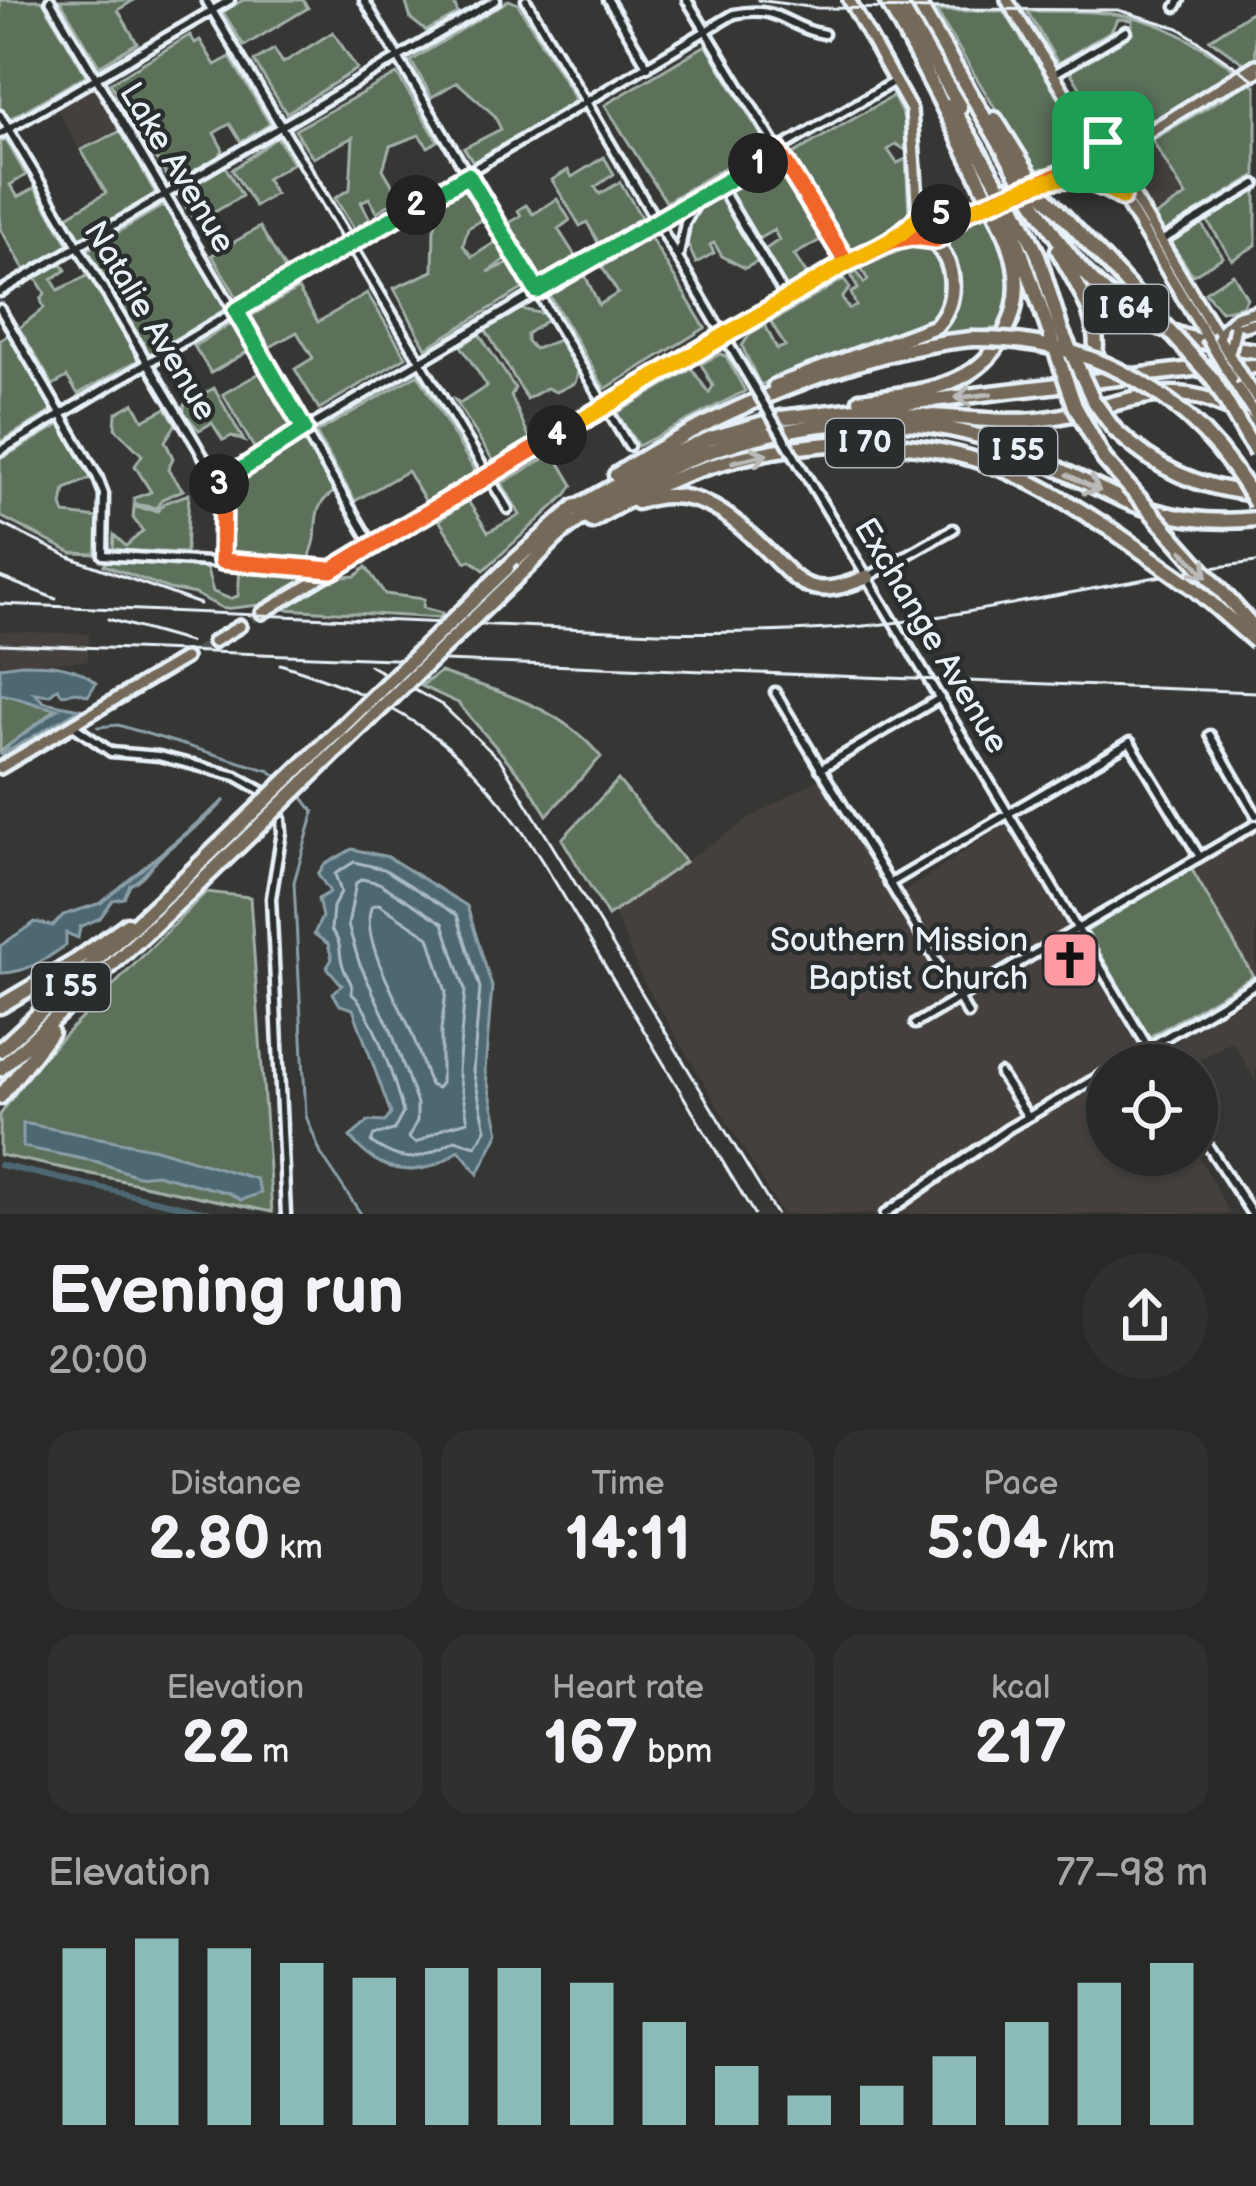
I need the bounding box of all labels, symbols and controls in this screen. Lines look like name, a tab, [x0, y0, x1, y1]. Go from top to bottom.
street label: Lake Avenue	[111, 76, 243, 260]
pin	[1052, 91, 1154, 193]
icon: arrive	[1070, 109, 1136, 175]
pin: 1	[728, 133, 788, 193]
text: 1	[751, 143, 765, 183]
pin: 2	[386, 175, 446, 235]
pin: 5	[911, 184, 971, 244]
text: 2	[406, 185, 426, 225]
text: 5	[931, 194, 951, 234]
street label: Natalie Avenue	[75, 214, 225, 428]
road number: I 64	[1084, 285, 1168, 333]
one-way arrow	[954, 385, 993, 407]
pin: 4	[527, 405, 587, 465]
text: 4	[547, 415, 567, 455]
road number: I 70	[826, 419, 904, 467]
road number: I 55	[979, 427, 1057, 475]
one-way arrow	[731, 446, 769, 468]
pin: 3	[189, 454, 249, 514]
text: 3	[209, 464, 229, 504]
one-way arrow	[1066, 472, 1101, 495]
street label: Exchange Avenue	[845, 511, 1017, 761]
one-way arrow	[1181, 548, 1208, 578]
place label: Southern Mission Baptist Church	[770, 921, 1028, 999]
church icon: Southern Mission Baptist Church	[1039, 929, 1101, 991]
road number: I 55	[32, 963, 110, 1011]
map controls	[1086, 1044, 1218, 1176]
button: locate	[1086, 1044, 1218, 1176]
text: Evening run	[48, 1253, 404, 1332]
button: share	[1082, 1253, 1208, 1379]
text: 20:00	[48, 1338, 148, 1385]
text: Distance	[169, 1464, 301, 1504]
text: Time	[591, 1464, 665, 1504]
text: Pace	[983, 1464, 1058, 1504]
text: 2.80	[148, 1504, 270, 1576]
text: 14:11	[565, 1504, 691, 1576]
text: 5:04	[926, 1504, 1048, 1576]
text: km	[270, 1528, 323, 1568]
text: /km	[1048, 1528, 1115, 1568]
text: Elevation	[167, 1668, 304, 1708]
text: Heart rate	[552, 1668, 704, 1708]
text: kcal	[991, 1668, 1050, 1708]
text: 22	[181, 1708, 253, 1780]
text: 167	[544, 1708, 638, 1780]
text: 217	[974, 1708, 1067, 1780]
text: m	[253, 1732, 289, 1772]
text: bpm	[638, 1732, 712, 1772]
text: Elevation	[48, 1850, 211, 1897]
text: 77–98 m	[1056, 1850, 1208, 1897]

